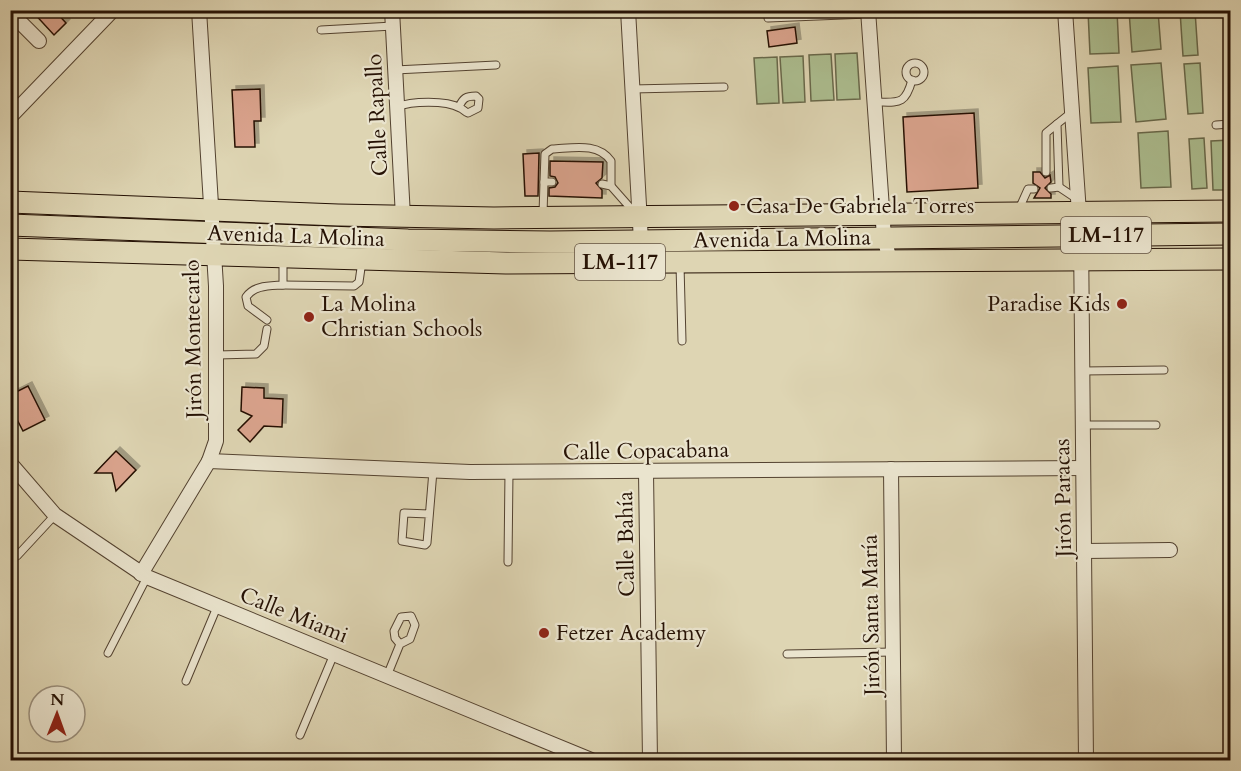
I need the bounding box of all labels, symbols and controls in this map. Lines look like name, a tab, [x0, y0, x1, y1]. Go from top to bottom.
street label: Calle Rapallo	[359, 53, 395, 177]
place label: Casa De Gabriela Torres	[746, 191, 974, 221]
marker: Casa De Gabriela Torres	[727, 199, 741, 213]
road number: LM-117	[1061, 217, 1151, 253]
street label: Avenida La Molina	[207, 218, 386, 254]
street label: Avenida La Molina	[693, 222, 872, 256]
road number: LM-117	[575, 244, 665, 280]
street label: Jirón Montecarlo	[177, 259, 209, 422]
place label: La Molina Christian Schools	[321, 289, 482, 344]
place label: Paradise Kids	[987, 289, 1110, 319]
marker: Paradise Kids	[1115, 297, 1129, 311]
marker: La Molina Christian Schools	[302, 310, 316, 324]
street label: Calle Copacabana	[563, 435, 730, 467]
street label: Jirón Paracas	[1047, 438, 1079, 561]
street label: Calle Bahía	[610, 490, 642, 597]
street label: Jirón Santa María	[855, 534, 887, 699]
street label: Calle Miami	[235, 580, 353, 650]
place label: Fetzer Academy	[556, 618, 707, 648]
marker: Fetzer Academy	[537, 626, 551, 640]
north arrow	[27, 684, 87, 744]
text: N	[50, 689, 64, 711]

